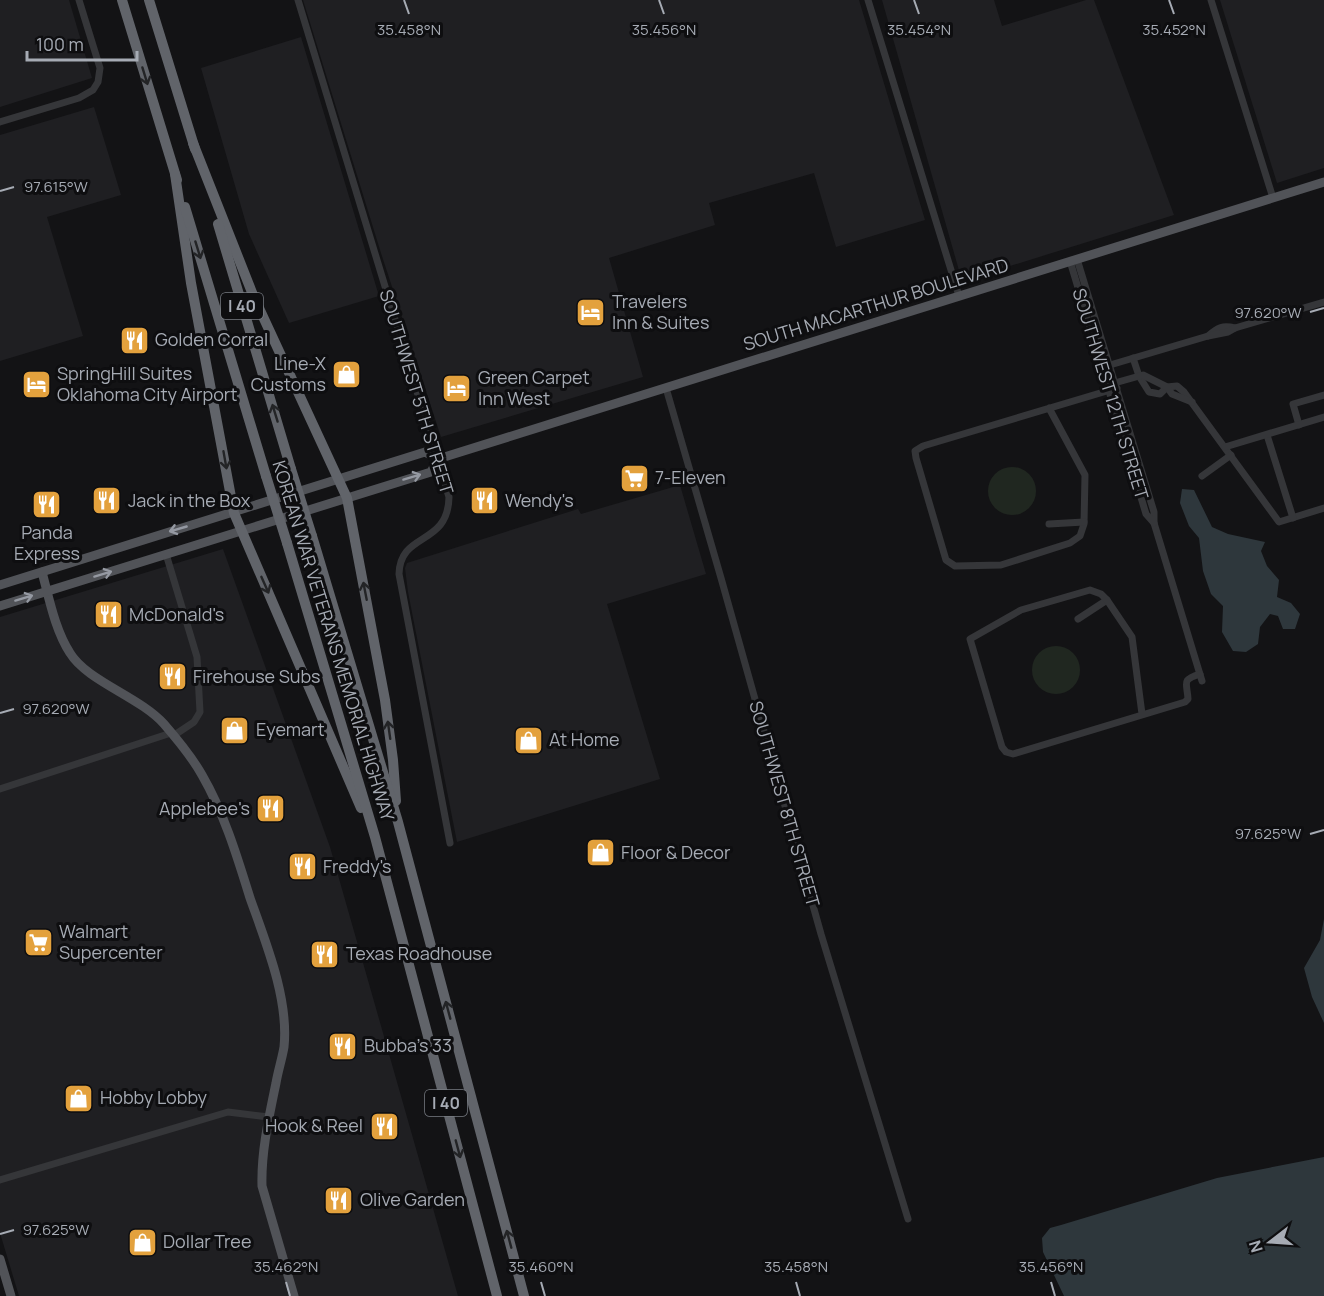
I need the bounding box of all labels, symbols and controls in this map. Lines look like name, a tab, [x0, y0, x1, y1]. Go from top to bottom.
text: 35.458°N	[377, 19, 441, 40]
text: 35.456°N	[632, 19, 696, 40]
text: 35.454°N	[887, 19, 951, 40]
text: 35.452°N	[1142, 19, 1206, 40]
scale bar	[27, 24, 136, 62]
text: 100 m	[36, 32, 84, 56]
one-way arrow	[140, 66, 151, 85]
text: 97.615°W	[24, 176, 88, 197]
one-way arrow	[193, 240, 204, 259]
street label: SOUTH MACARTHUR BOULEVARD	[740, 252, 1011, 356]
street label: SOUTHWEST 12TH STREET	[1067, 285, 1155, 503]
street label: SOUTHWEST 5TH STREET	[374, 286, 460, 497]
place label: Travelers Inn & Suites	[612, 289, 709, 334]
road number: I 40	[221, 293, 263, 319]
hotel icon: Travelers Inn & Suites	[575, 296, 607, 328]
text: 97.620°W	[1234, 302, 1302, 323]
restaurant icon: Golden Corral	[118, 324, 150, 356]
place label: Golden Corral	[155, 327, 268, 351]
place label: Line-X Customs	[251, 351, 326, 396]
shop icon: Line-X Customs	[331, 358, 363, 390]
place label: SpringHill Suites Oklahoma City Airport	[57, 361, 238, 406]
place label: Green Carpet Inn West	[478, 365, 590, 410]
hotel icon: SpringHill Suites Oklahoma City Airport	[20, 368, 52, 400]
hotel icon: Green Carpet Inn West	[441, 372, 473, 404]
one-way arrow	[268, 404, 279, 423]
one-way arrow	[220, 450, 231, 470]
street label: KOREAN WAR VETERANS MEMORIAL HIGHWAY	[268, 458, 401, 825]
supermarket icon: 7-Eleven	[618, 462, 650, 494]
place label: 7-Eleven	[655, 465, 726, 489]
one-way arrow	[402, 471, 421, 482]
restaurant icon: Jack in the Box	[91, 485, 123, 517]
restaurant icon: Wendy's	[468, 485, 500, 517]
restaurant icon: Panda Express	[31, 488, 63, 520]
place label: Jack in the Box	[128, 488, 251, 512]
place label: Wendy's	[505, 488, 574, 512]
place label: Panda Express	[14, 520, 80, 565]
one-way arrow	[169, 524, 188, 536]
one-way arrow	[93, 568, 112, 579]
one-way arrow	[260, 575, 271, 593]
one-way arrow	[359, 581, 370, 601]
one-way arrow	[14, 592, 33, 603]
restaurant icon: McDonald's	[92, 599, 124, 631]
place label: McDonald's	[129, 602, 224, 626]
restaurant icon: Firehouse Subs	[156, 661, 188, 693]
place label: Firehouse Subs	[193, 664, 321, 688]
text: 97.620°W	[22, 698, 90, 719]
street label: SOUTHWEST 8TH STREET	[744, 698, 826, 910]
shop icon: Eyemart	[219, 714, 251, 746]
place label: Eyemart	[256, 717, 325, 741]
one-way arrow	[384, 720, 395, 740]
shop icon: At Home	[512, 724, 544, 756]
place label: At Home	[549, 727, 620, 751]
restaurant icon: Applebee's	[255, 793, 287, 825]
place label: Applebee's	[159, 796, 250, 820]
text: 97.625°W	[1235, 823, 1301, 844]
shop icon: Floor & Decor	[584, 837, 616, 869]
place label: Floor & Decor	[621, 840, 731, 864]
restaurant icon: Freddy's	[286, 851, 318, 883]
place label: Freddy's	[323, 854, 392, 878]
place label: Walmart Supercenter	[59, 919, 163, 964]
supermarket icon: Walmart Supercenter	[22, 926, 54, 958]
restaurant icon: Texas Roadhouse	[309, 938, 341, 970]
place label: Texas Roadhouse	[346, 941, 492, 965]
one-way arrow	[442, 1001, 454, 1020]
restaurant icon: Bubba's 33	[327, 1030, 359, 1062]
place label: Bubba's 33	[364, 1033, 452, 1057]
shop icon: Hobby Lobby	[63, 1082, 95, 1114]
place label: Hobby Lobby	[100, 1085, 208, 1109]
road number: I 40	[425, 1090, 467, 1116]
restaurant icon: Hook & Reel	[368, 1110, 400, 1142]
place label: Hook & Reel	[265, 1113, 363, 1137]
one-way arrow	[453, 1139, 465, 1158]
restaurant icon: Olive Garden	[323, 1184, 355, 1216]
place label: Olive Garden	[360, 1187, 465, 1211]
north arrow	[1240, 1212, 1300, 1272]
text: 97.625°W	[23, 1219, 89, 1240]
shop icon: Dollar Tree	[126, 1226, 158, 1258]
place label: Dollar Tree	[163, 1229, 251, 1253]
one-way arrow	[503, 1230, 514, 1249]
text: N	[1243, 1238, 1268, 1255]
text: 35.462°N	[254, 1256, 318, 1277]
text: 35.460°N	[508, 1256, 574, 1277]
text: 35.458°N	[764, 1256, 828, 1277]
text: 35.456°N	[1019, 1256, 1083, 1277]

